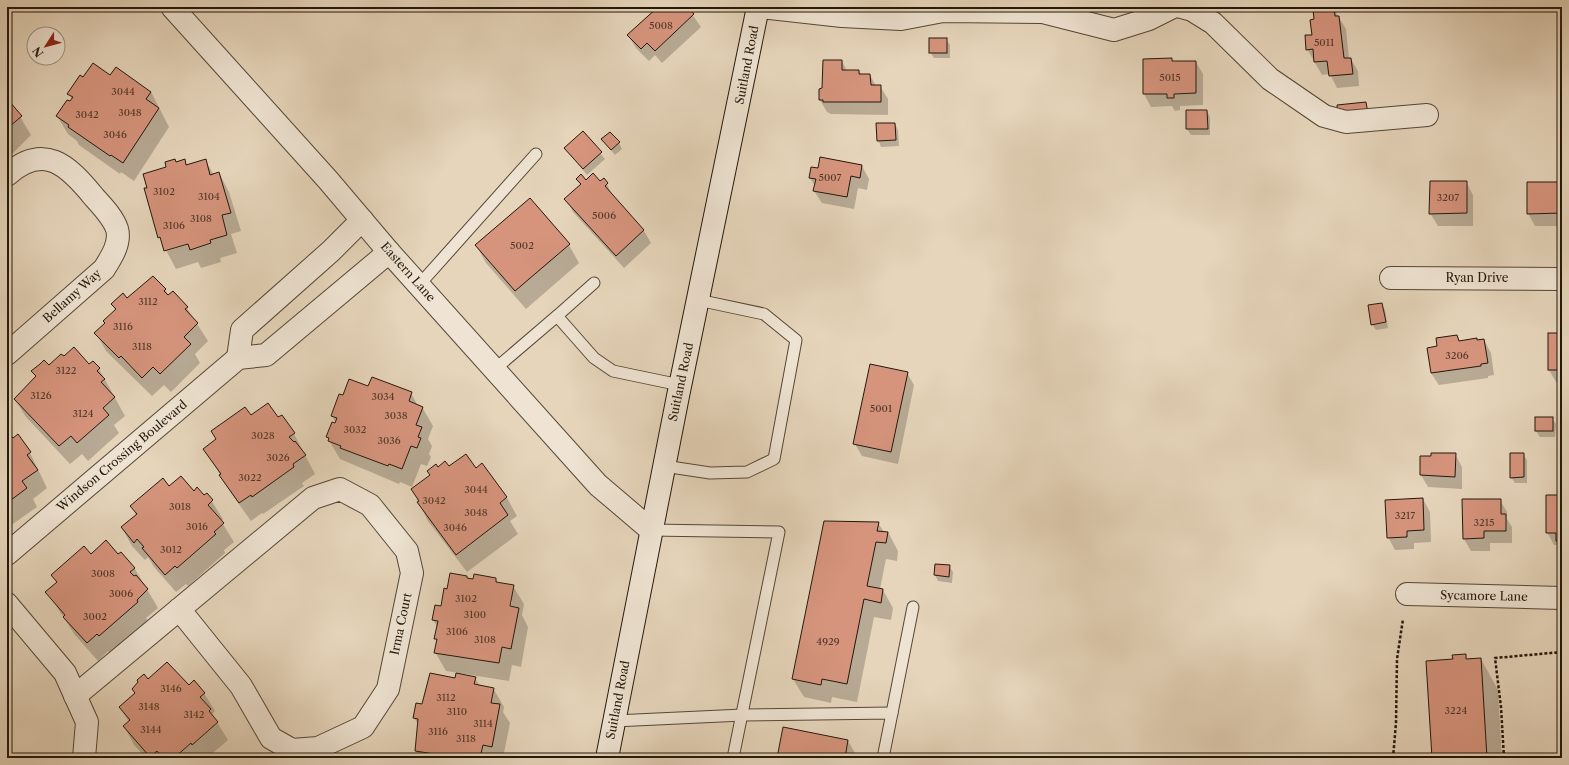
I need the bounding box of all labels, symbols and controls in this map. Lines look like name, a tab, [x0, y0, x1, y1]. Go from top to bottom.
house number: 5008	[649, 19, 673, 32]
street label: Suitland Road	[732, 24, 762, 106]
north arrow	[26, 26, 66, 66]
house number: 5011	[1314, 36, 1335, 49]
text: N	[29, 44, 46, 60]
house number: 5015	[1159, 71, 1181, 84]
house number: 3044	[111, 85, 135, 98]
house number: 3048	[118, 106, 142, 119]
house number: 3042	[75, 108, 99, 121]
house number: 3046	[103, 128, 127, 141]
house number: 5007	[818, 171, 842, 184]
house number: 3102	[153, 185, 175, 198]
house number: 3104	[198, 190, 220, 203]
house number: 3207	[1437, 191, 1459, 204]
house number: 5006	[592, 209, 616, 222]
house number: 3108	[190, 212, 212, 225]
house number: 3106	[163, 219, 185, 232]
street label: Eastern Lane	[378, 239, 439, 305]
house number: 5002	[510, 239, 534, 252]
street label: Bellamy Way	[39, 265, 104, 326]
street label: Ryan Drive	[1446, 270, 1509, 285]
house number: 3112	[138, 295, 158, 308]
house number: 3116	[113, 320, 133, 333]
house number: 3118	[132, 340, 152, 353]
street label: Suitland Road	[665, 341, 696, 423]
house number: 3206	[1445, 349, 1469, 362]
house number: 3122	[55, 364, 77, 377]
house number: 3126	[30, 389, 52, 402]
house number: 3034	[371, 390, 395, 403]
street label: Windson Crossing Boulevard	[53, 396, 190, 515]
house number: 5001	[870, 402, 893, 415]
house number: 3124	[72, 407, 94, 420]
house number: 3038	[384, 409, 408, 422]
house number: 3032	[343, 423, 367, 436]
house number: 3028	[251, 429, 275, 442]
house number: 3036	[377, 434, 401, 447]
house number: 3026	[266, 451, 290, 464]
house number: 3022	[238, 471, 262, 484]
house number: 3044	[464, 483, 488, 496]
house number: 3042	[422, 494, 446, 507]
house number: 3018	[169, 500, 191, 513]
house number: 3048	[464, 506, 488, 519]
house number: 3217	[1395, 509, 1415, 522]
house number: 3215	[1474, 516, 1494, 529]
house number: 3016	[186, 520, 208, 533]
house number: 3046	[443, 521, 467, 534]
house number: 3012	[160, 543, 182, 556]
house number: 3008	[91, 567, 115, 580]
house number: 3006	[109, 587, 133, 600]
street label: Sycamore Lane	[1440, 587, 1528, 604]
street label: Irma Court	[387, 591, 415, 656]
house number: 3102	[455, 592, 477, 605]
house number: 3100	[464, 608, 486, 621]
house number: 3002	[83, 610, 107, 623]
house number: 3106	[446, 625, 468, 638]
house number: 3108	[474, 633, 496, 646]
house number: 4929	[816, 635, 840, 648]
street label: Suitland Road	[603, 659, 633, 741]
house number: 3146	[160, 682, 182, 695]
house number: 3112	[436, 691, 456, 704]
house number: 3148	[138, 700, 160, 713]
house number: 3224	[1445, 704, 1468, 717]
house number: 3110	[447, 705, 467, 718]
house number: 3142	[183, 708, 205, 721]
house number: 3114	[473, 717, 493, 730]
house number: 3144	[140, 723, 162, 736]
house number: 3116	[428, 725, 448, 738]
house number: 3118	[456, 732, 476, 745]

